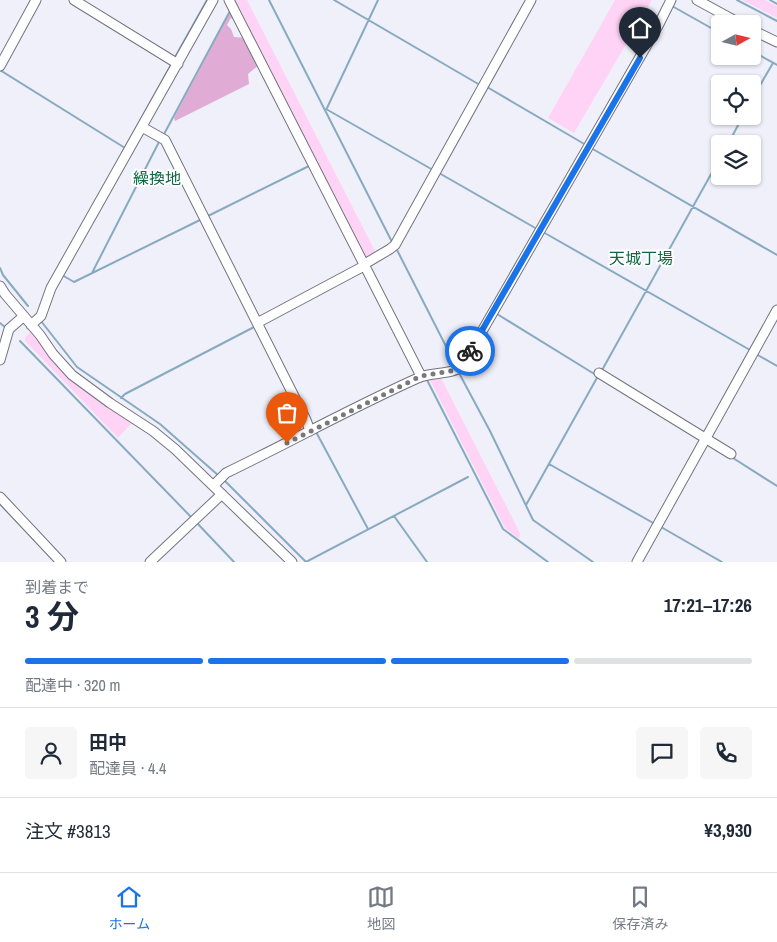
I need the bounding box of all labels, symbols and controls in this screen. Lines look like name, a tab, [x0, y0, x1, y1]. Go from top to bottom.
pin	[619, 7, 661, 58]
icon: home	[626, 14, 654, 42]
north arrow	[711, 15, 761, 65]
map controls	[711, 15, 761, 185]
button: locate	[711, 75, 761, 125]
button: layers	[711, 135, 761, 185]
district label: 繰換地	[133, 167, 181, 189]
district label: 天城丁場	[609, 247, 673, 269]
courier	[445, 326, 495, 376]
icon: bike	[456, 337, 484, 365]
pin	[266, 392, 308, 443]
icon: bag	[273, 399, 301, 427]
text: 到着まで	[25, 576, 89, 598]
text: 17:21–17:26	[664, 592, 752, 618]
text: 3 分	[25, 595, 79, 638]
text: 配達中 · 320 m	[25, 674, 120, 696]
button: person	[25, 727, 77, 779]
button: chat	[636, 727, 688, 779]
button: phone	[700, 727, 752, 779]
text: 田中	[89, 729, 127, 755]
text: 配達員 · 4.4	[89, 757, 166, 779]
text: ¥3,930	[704, 817, 752, 843]
text: 注文 #3813	[25, 818, 111, 844]
tab: ホーム	[109, 883, 150, 933]
tab: 地図	[367, 883, 395, 933]
tab: 保存済み	[612, 883, 668, 933]

